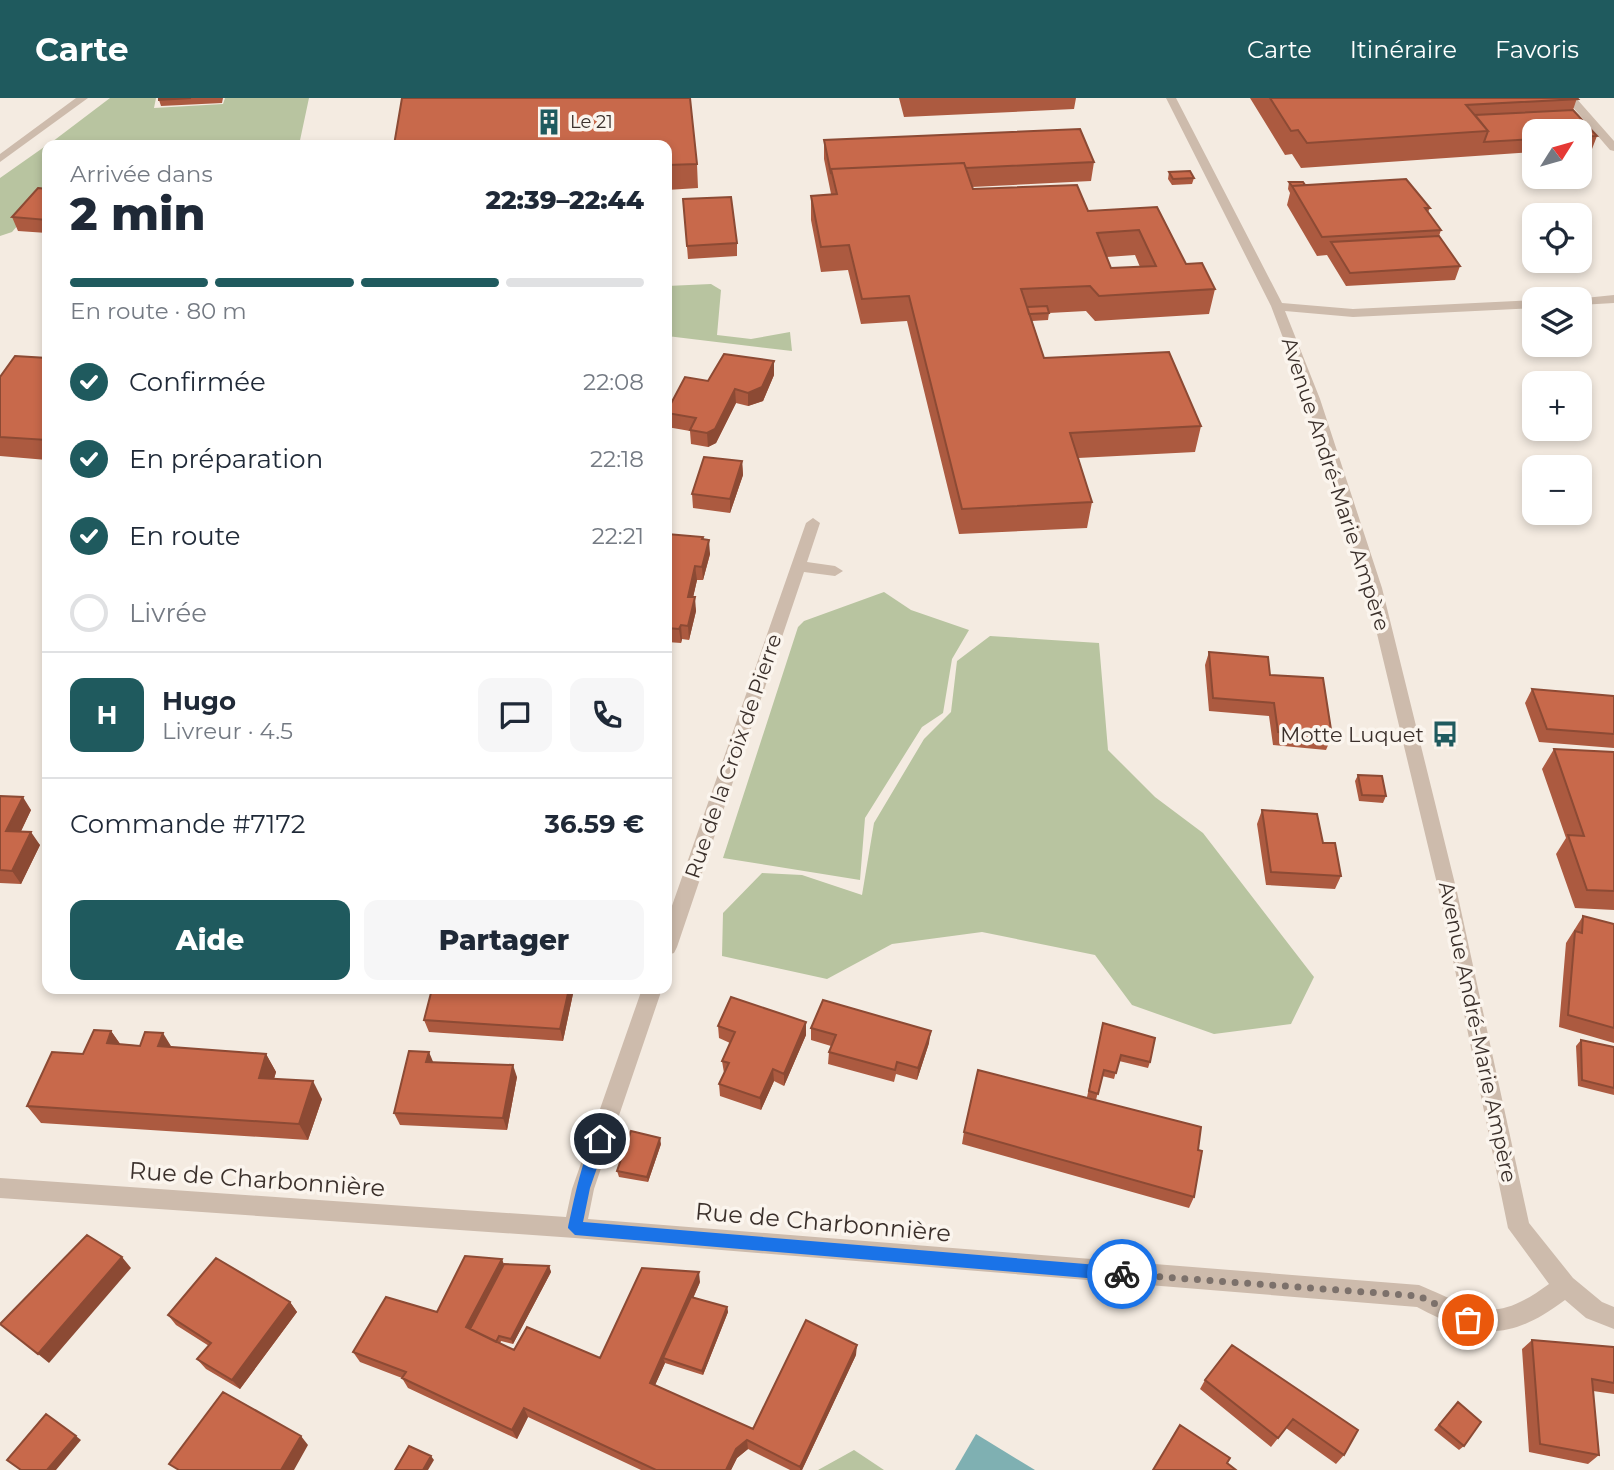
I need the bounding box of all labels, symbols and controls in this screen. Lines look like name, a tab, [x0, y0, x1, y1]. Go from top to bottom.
text: Carte	[35, 29, 128, 69]
text: Carte	[1247, 35, 1312, 64]
text: Itinéraire	[1350, 35, 1457, 64]
text: Favoris	[1495, 35, 1579, 64]
building icon: Le 21	[534, 107, 564, 137]
place label: Le 21	[570, 111, 613, 133]
north arrow	[1522, 119, 1592, 189]
map controls	[1522, 119, 1592, 525]
text: Arrivée dans	[70, 160, 213, 188]
text: 22:39–22:44	[485, 184, 644, 216]
text: 2 min	[70, 185, 205, 242]
button: locate	[1522, 203, 1592, 273]
button: layers	[1522, 287, 1592, 357]
text: En route · 80 m	[70, 297, 247, 325]
street label: Avenue André-Marie Ampère	[1277, 334, 1395, 634]
icon: check	[70, 363, 108, 401]
text: Confirmée	[129, 366, 266, 398]
text: 22:08	[583, 368, 644, 396]
button: +	[1522, 371, 1592, 441]
icon: check	[70, 440, 108, 478]
text: En préparation	[129, 443, 323, 475]
text: 22:18	[590, 445, 644, 473]
button: −	[1522, 455, 1592, 525]
icon: check	[70, 517, 108, 555]
text: En route	[129, 520, 240, 552]
text: 22:21	[592, 522, 644, 550]
text: Livrée	[129, 597, 207, 629]
street label: Rue de la Croix de Pierre	[679, 630, 787, 882]
button: chat	[478, 678, 552, 752]
button: phone	[570, 678, 644, 752]
text: Hugo	[162, 685, 236, 717]
text: H	[96, 699, 118, 731]
text: Livreur · 4.5	[162, 717, 293, 745]
bus stop icon: Motte Luquet	[1430, 719, 1460, 749]
place label: Motte Luquet	[1280, 722, 1424, 747]
text: Commande #7172	[70, 808, 306, 840]
text: 36.59 €	[544, 808, 644, 840]
street label: Avenue André-Marie Ampère	[1434, 879, 1522, 1185]
button: Aide	[70, 900, 350, 980]
button: Partager	[364, 900, 644, 980]
pin	[570, 1109, 630, 1169]
icon: home	[581, 1120, 619, 1158]
street label: Rue de Charbonnière	[128, 1156, 386, 1202]
street label: Rue de Charbonnière	[694, 1196, 952, 1248]
courier	[1087, 1239, 1157, 1309]
icon: bike	[1103, 1255, 1141, 1293]
pin	[1438, 1290, 1498, 1350]
icon: bag	[1449, 1301, 1487, 1339]

